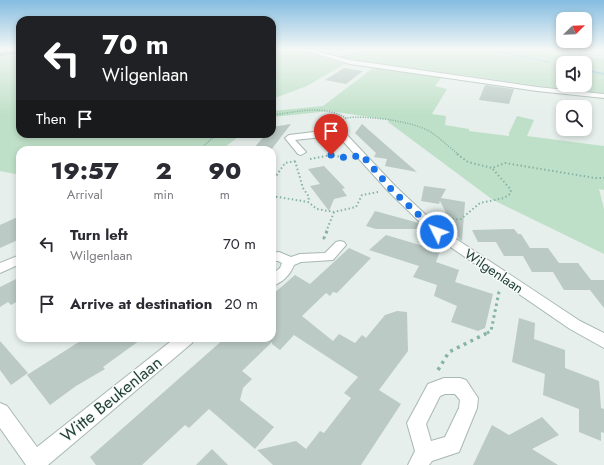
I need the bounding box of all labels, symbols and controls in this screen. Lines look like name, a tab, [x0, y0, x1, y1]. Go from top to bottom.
north arrow	[556, 12, 592, 48]
map controls	[556, 12, 592, 136]
text: 70 m	[102, 24, 169, 65]
icon: left	[36, 32, 88, 84]
button: sound	[556, 56, 592, 92]
text: Wilgenlaan	[102, 62, 189, 88]
button: search	[556, 100, 592, 136]
text: Then	[36, 108, 66, 130]
icon: arrive	[74, 108, 96, 130]
pin	[314, 114, 348, 155]
icon: arrive	[320, 120, 342, 142]
text: 19:57	[51, 153, 119, 188]
text: 2	[155, 153, 172, 188]
text: 90	[208, 153, 241, 188]
text: Arrival	[67, 185, 103, 204]
text: min	[153, 185, 174, 204]
text: m	[220, 185, 230, 204]
position arrow	[416, 211, 458, 253]
text: Turn left	[70, 224, 128, 246]
icon: left	[36, 233, 58, 255]
text: 70 m	[223, 233, 256, 255]
street label: Wilgenlaan	[461, 244, 527, 298]
text: Wilgenlaan	[70, 246, 133, 265]
icon: arrive	[36, 293, 58, 315]
text: Arrive at destination	[70, 293, 212, 315]
text: 20 m	[224, 293, 258, 315]
street label: Witte Beukenlaan	[55, 350, 167, 448]

